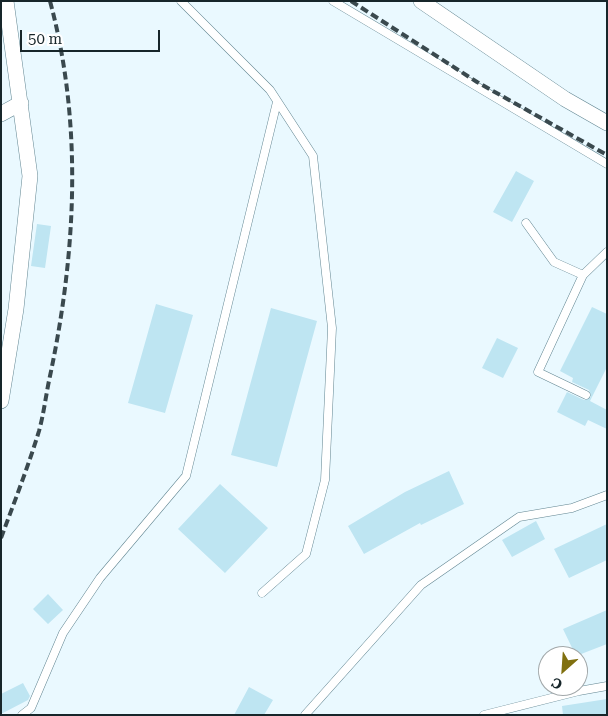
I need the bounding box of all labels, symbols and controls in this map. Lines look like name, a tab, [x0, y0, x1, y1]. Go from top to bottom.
scale bar	[22, 20, 162, 52]
text: 50 m	[28, 30, 62, 48]
north arrow	[538, 646, 588, 696]
text: С	[549, 674, 565, 693]

